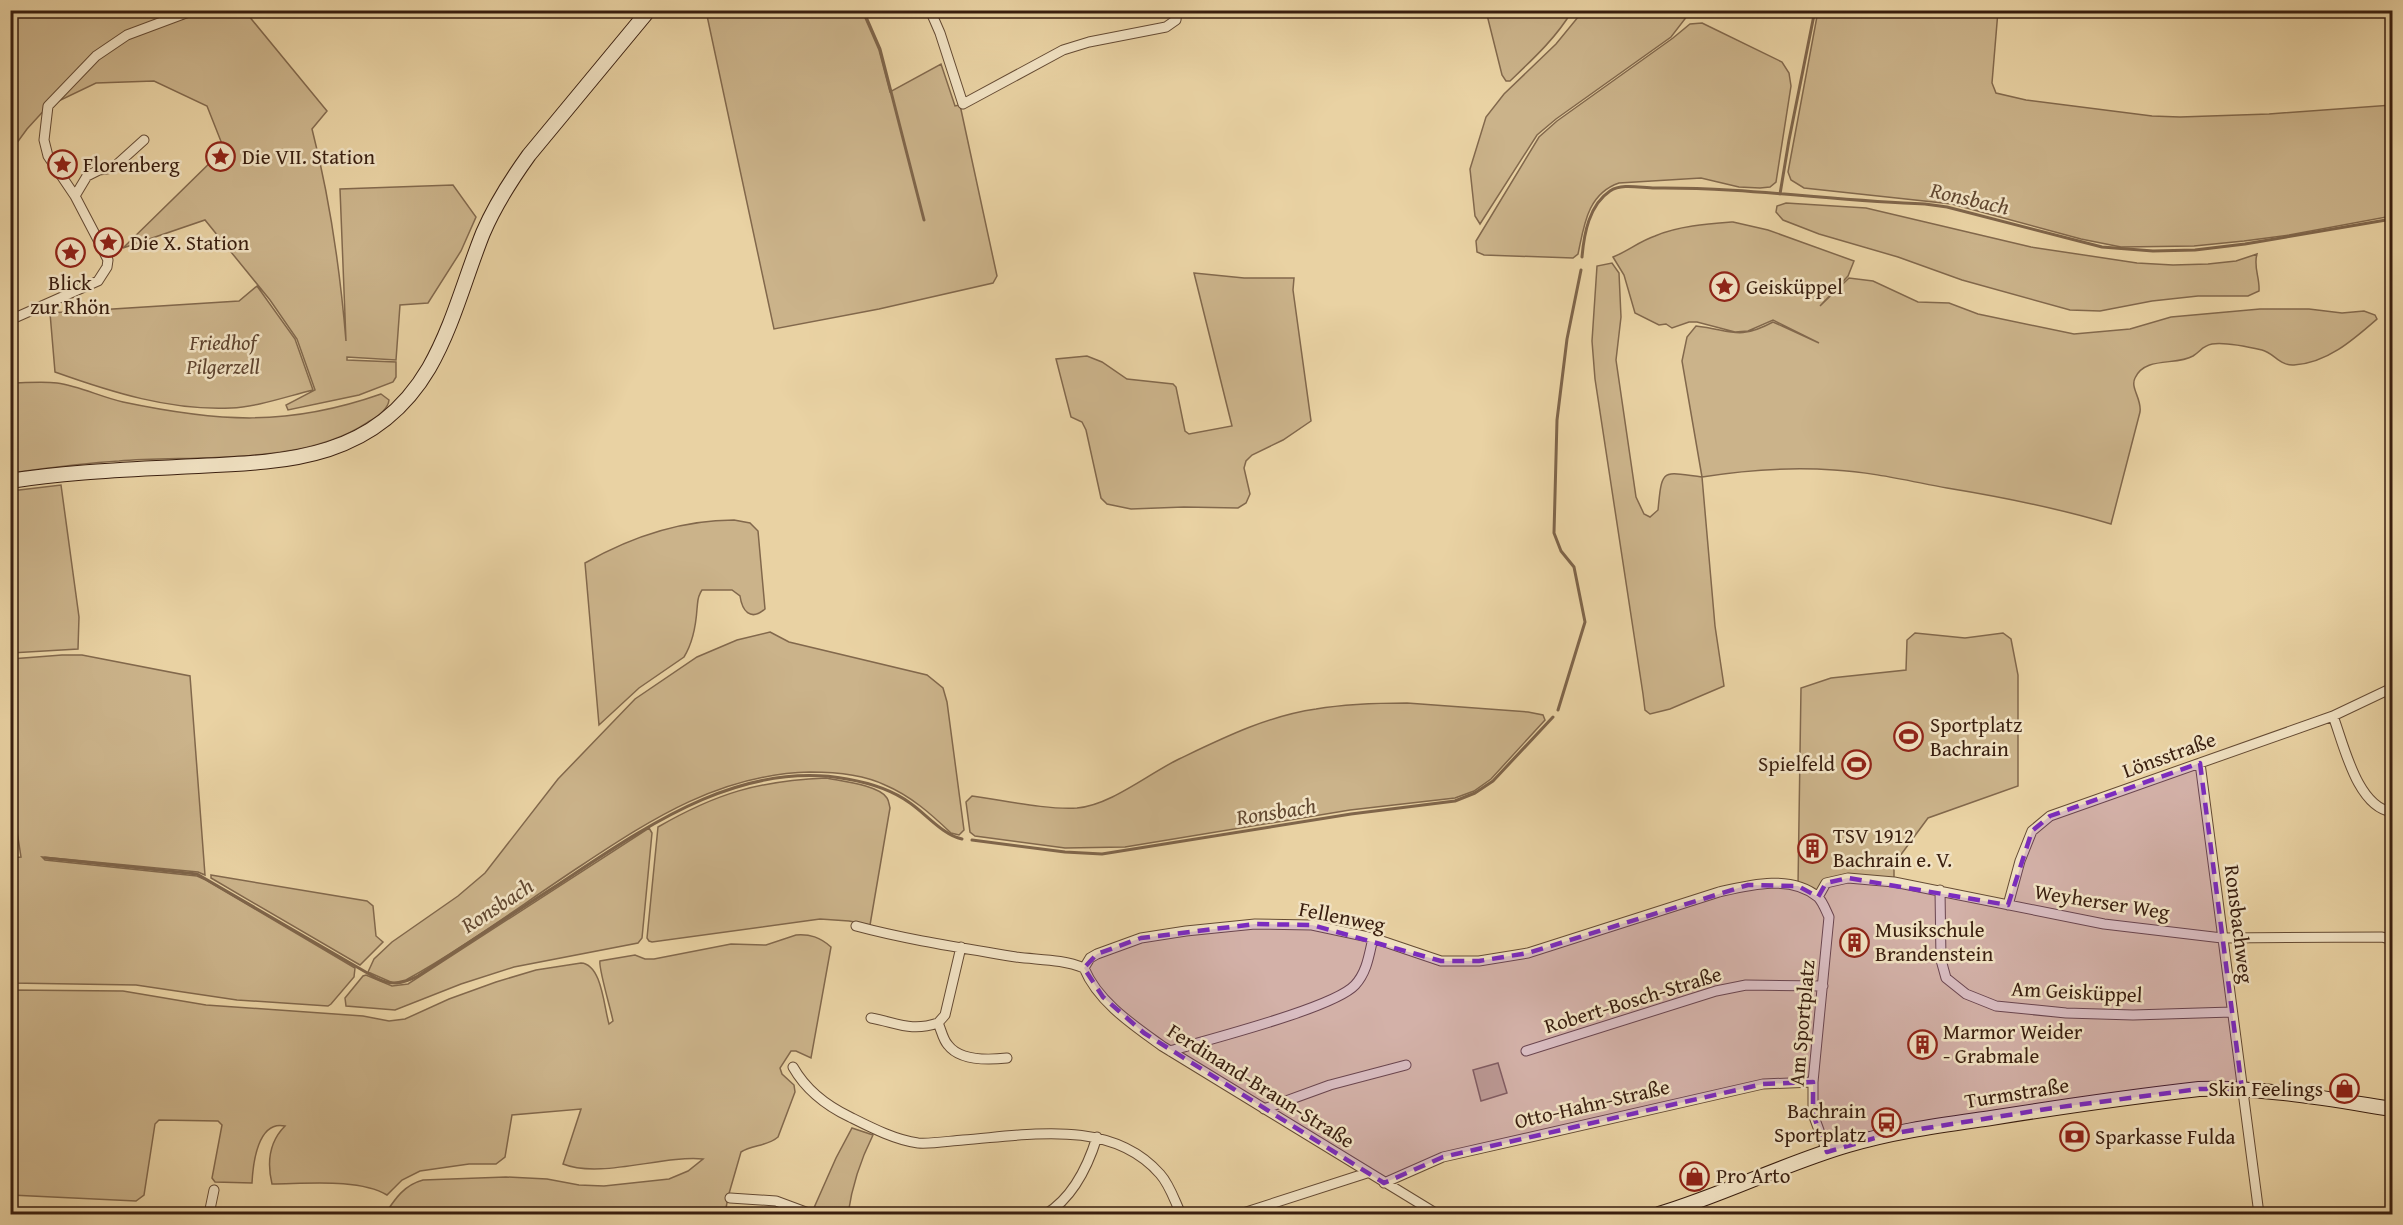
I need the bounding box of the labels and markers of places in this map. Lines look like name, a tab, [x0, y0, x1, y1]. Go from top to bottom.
place icon: Die VII. Station	[205, 141, 237, 173]
place label: Die VII. Station	[242, 141, 375, 172]
place icon: Florenberg	[46, 149, 78, 181]
place label: Florenberg	[83, 149, 180, 180]
place icon: Die X. Station	[93, 227, 125, 259]
place label: Die X. Station	[130, 227, 249, 258]
place icon: Blick zur Rhön	[54, 236, 86, 268]
place label: Blick zur Rhön	[30, 267, 110, 322]
place icon: Geisküppel	[1709, 271, 1741, 303]
place label: Geisküppel	[1746, 271, 1843, 302]
place label: Sportplatz Bachrain	[1930, 709, 2022, 764]
sports icon: Sportplatz Bachrain	[1893, 721, 1925, 753]
place label: Spielfeld	[1758, 748, 1836, 779]
sports icon: Spielfeld	[1840, 748, 1872, 780]
place label: TSV 1912 Bachrain e. V.	[1833, 820, 1952, 875]
building icon: TSV 1912 Bachrain e. V.	[1796, 832, 1828, 864]
place label: Musikschule Brandenstein	[1875, 914, 1993, 969]
building icon: Musikschule Brandenstein	[1838, 926, 1870, 958]
place label: Marmor Weider - Grabmale	[1943, 1016, 2083, 1071]
building icon: Marmor Weider - Grabmale	[1906, 1028, 1938, 1060]
place label: Skin Feelings	[2208, 1073, 2323, 1104]
shop icon: Skin Feelings	[2328, 1073, 2360, 1105]
place label: Bachrain Sportplatz	[1774, 1095, 1866, 1150]
bus stop icon: Bachrain Sportplatz	[1871, 1107, 1903, 1139]
bank icon: Sparkasse Fulda	[2058, 1121, 2090, 1153]
place label: Sparkasse Fulda	[2095, 1121, 2236, 1152]
shop icon: Pro Arto	[1679, 1160, 1711, 1192]
place label: Pro Arto	[1716, 1160, 1790, 1191]

